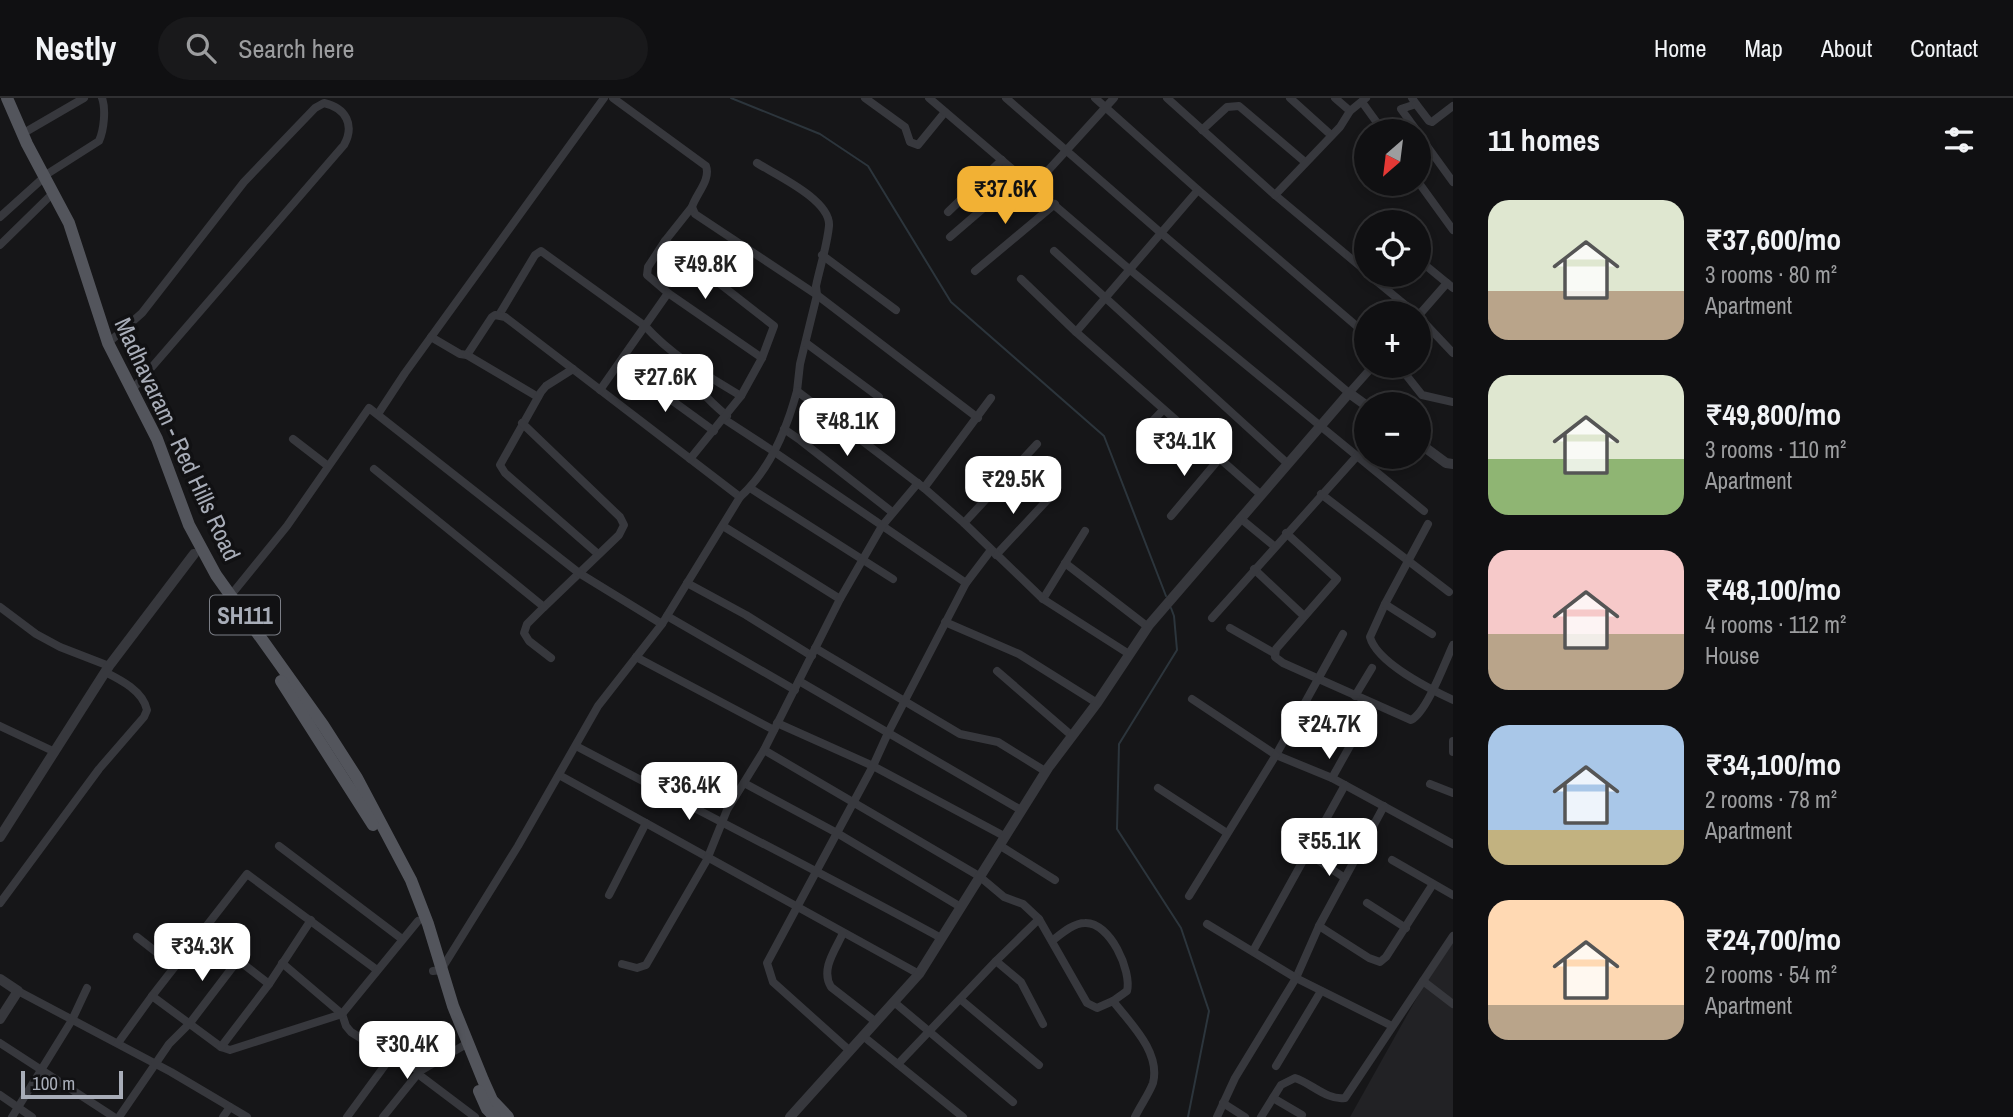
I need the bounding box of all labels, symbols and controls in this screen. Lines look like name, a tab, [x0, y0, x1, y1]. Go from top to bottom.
search box	[158, 17, 648, 80]
text: Nestly	[35, 26, 116, 70]
icon: search	[182, 29, 220, 67]
text: Search here	[238, 31, 354, 66]
text: Home	[1654, 32, 1706, 64]
text: Map	[1744, 32, 1783, 64]
text: About	[1821, 32, 1872, 64]
text: Contact	[1910, 32, 1978, 64]
north arrow	[1354, 119, 1432, 196]
map controls	[1354, 119, 1431, 469]
text: 11 homes	[1488, 120, 1600, 160]
icon: filters	[1940, 121, 1978, 159]
pin: ₹37.6K	[948, 166, 1062, 226]
text: ₹37.6K	[973, 173, 1037, 204]
button: locate	[1354, 210, 1431, 287]
text: ₹37,600/mo	[1705, 219, 1841, 259]
icon: home	[1544, 228, 1628, 312]
pin: ₹49.8K	[648, 242, 762, 301]
text: ₹49.8K	[673, 248, 737, 279]
text: 3 rooms · 80 m²	[1705, 259, 1837, 290]
text: Apartment	[1705, 290, 1792, 321]
button: +	[1354, 301, 1431, 378]
street label: Madhavaram - Red Hills Road	[108, 312, 248, 566]
pin: ₹27.6K	[608, 354, 722, 414]
text: ₹27.6K	[633, 361, 697, 392]
button: −	[1354, 392, 1431, 469]
text: ₹49,800/mo	[1705, 394, 1841, 434]
pin: ₹48.1K	[790, 398, 904, 458]
icon: home	[1544, 403, 1628, 487]
text: ₹48.1K	[815, 405, 879, 436]
pin: ₹34.1K	[1127, 418, 1241, 478]
text: ₹34.1K	[1152, 425, 1216, 456]
text: 3 rooms · 110 m²	[1705, 434, 1846, 465]
pin: ₹29.5K	[956, 456, 1070, 516]
text: ₹29.5K	[981, 463, 1045, 494]
text: Apartment	[1705, 465, 1792, 496]
text: ₹48,100/mo	[1705, 569, 1841, 609]
icon: home	[1544, 578, 1628, 662]
road number: SH111	[210, 596, 280, 635]
text: 4 rooms · 112 m²	[1705, 609, 1846, 640]
text: House	[1705, 640, 1760, 671]
pin: ₹24.7K	[1272, 702, 1386, 761]
text: ₹24.7K	[1297, 708, 1361, 739]
text: ₹34,100/mo	[1705, 744, 1841, 784]
icon: home	[1544, 753, 1628, 837]
pin: ₹36.4K	[632, 762, 746, 822]
text: ₹36.4K	[657, 769, 721, 800]
text: 2 rooms · 78 m²	[1705, 784, 1837, 815]
text: Apartment	[1705, 815, 1792, 846]
pin: ₹55.1K	[1272, 818, 1386, 878]
text: ₹55.1K	[1297, 825, 1361, 856]
text: ₹24,700/mo	[1705, 919, 1841, 959]
pin: ₹34.3K	[145, 924, 259, 983]
icon: home	[1544, 928, 1628, 1012]
text: ₹34.3K	[170, 930, 234, 961]
text: 2 rooms · 54 m²	[1705, 959, 1837, 990]
text: Apartment	[1705, 990, 1792, 1021]
pin: ₹30.4K	[350, 1021, 464, 1081]
text: ₹30.4K	[375, 1028, 439, 1059]
scale bar	[21, 1068, 122, 1100]
text: 100 m	[32, 1070, 75, 1096]

